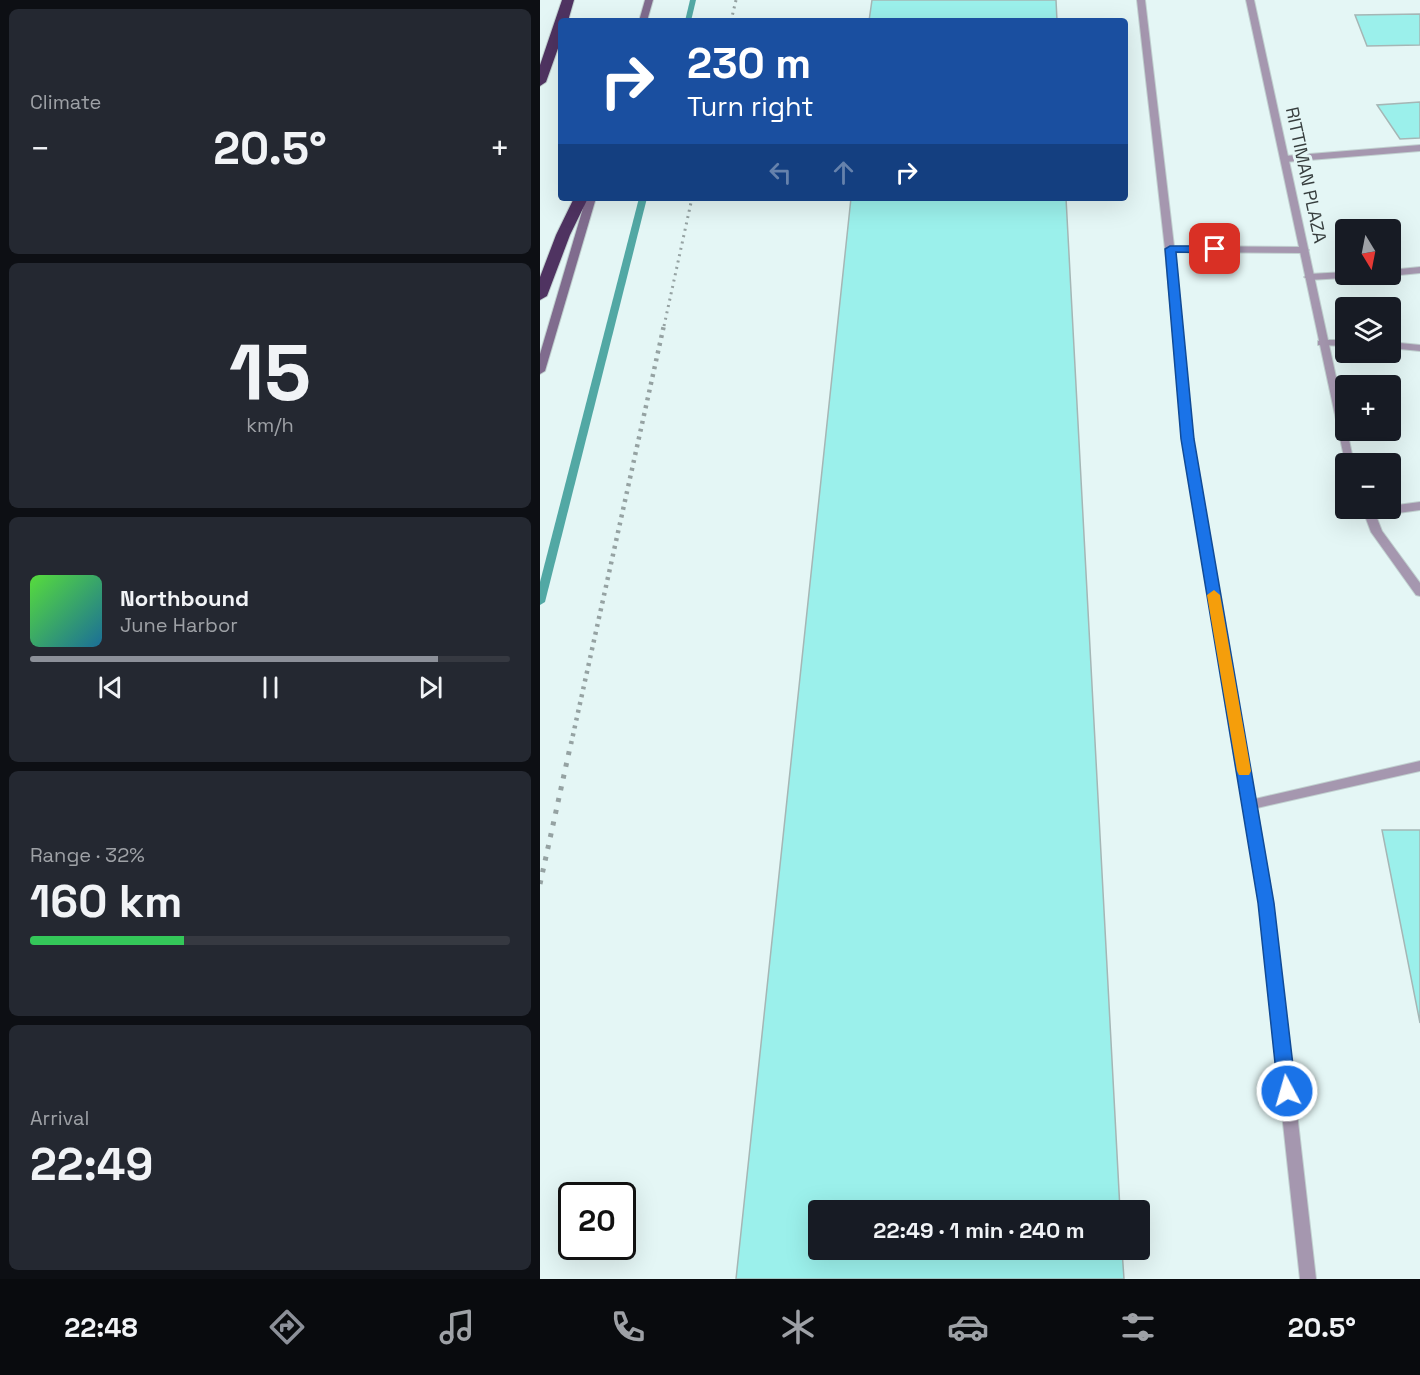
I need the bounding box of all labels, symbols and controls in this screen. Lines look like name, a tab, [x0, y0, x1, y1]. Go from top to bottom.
text: 230 m	[687, 37, 811, 90]
icon: right	[588, 42, 666, 120]
text: Climate	[30, 89, 101, 115]
text: Turn right	[687, 89, 814, 124]
street label: RITTIMAN PLAZA	[1281, 105, 1332, 245]
text: 20.5°	[213, 120, 327, 177]
text: −	[30, 128, 50, 170]
text: +	[490, 128, 510, 170]
icon: left	[764, 156, 797, 189]
icon: ahead	[827, 156, 860, 189]
icon: right	[890, 156, 923, 189]
north arrow	[1335, 219, 1401, 285]
map controls	[1335, 219, 1401, 519]
pin	[1189, 223, 1240, 274]
icon: arrive	[1198, 232, 1231, 265]
button: layers	[1335, 297, 1401, 363]
text: 15	[229, 323, 311, 423]
button: +	[1335, 375, 1401, 441]
text: km/h	[246, 412, 294, 438]
button: −	[1335, 453, 1401, 519]
text: Northbound	[120, 584, 249, 612]
text: June Harbor	[120, 612, 238, 638]
icon: previous	[94, 671, 127, 704]
icon: pause	[254, 671, 287, 704]
icon: next	[414, 671, 447, 704]
text: Range · 32%	[30, 842, 145, 868]
text: 160 km	[30, 873, 183, 930]
position arrow	[1255, 1059, 1319, 1123]
text: Arrival	[30, 1105, 89, 1131]
text: 22:49	[30, 1136, 153, 1193]
speed limit sign: 20	[558, 1182, 636, 1260]
text: 22:49 · 1 min · 240 m	[873, 1216, 1085, 1244]
icon: directions	[266, 1306, 308, 1348]
icon: music	[436, 1306, 478, 1348]
icon: phone	[607, 1306, 649, 1348]
icon: climate	[777, 1306, 819, 1348]
icon: car	[947, 1306, 989, 1348]
icon: filters	[1117, 1306, 1159, 1348]
text: 22:48	[64, 1310, 138, 1345]
text: 20.5°	[1288, 1310, 1356, 1345]

